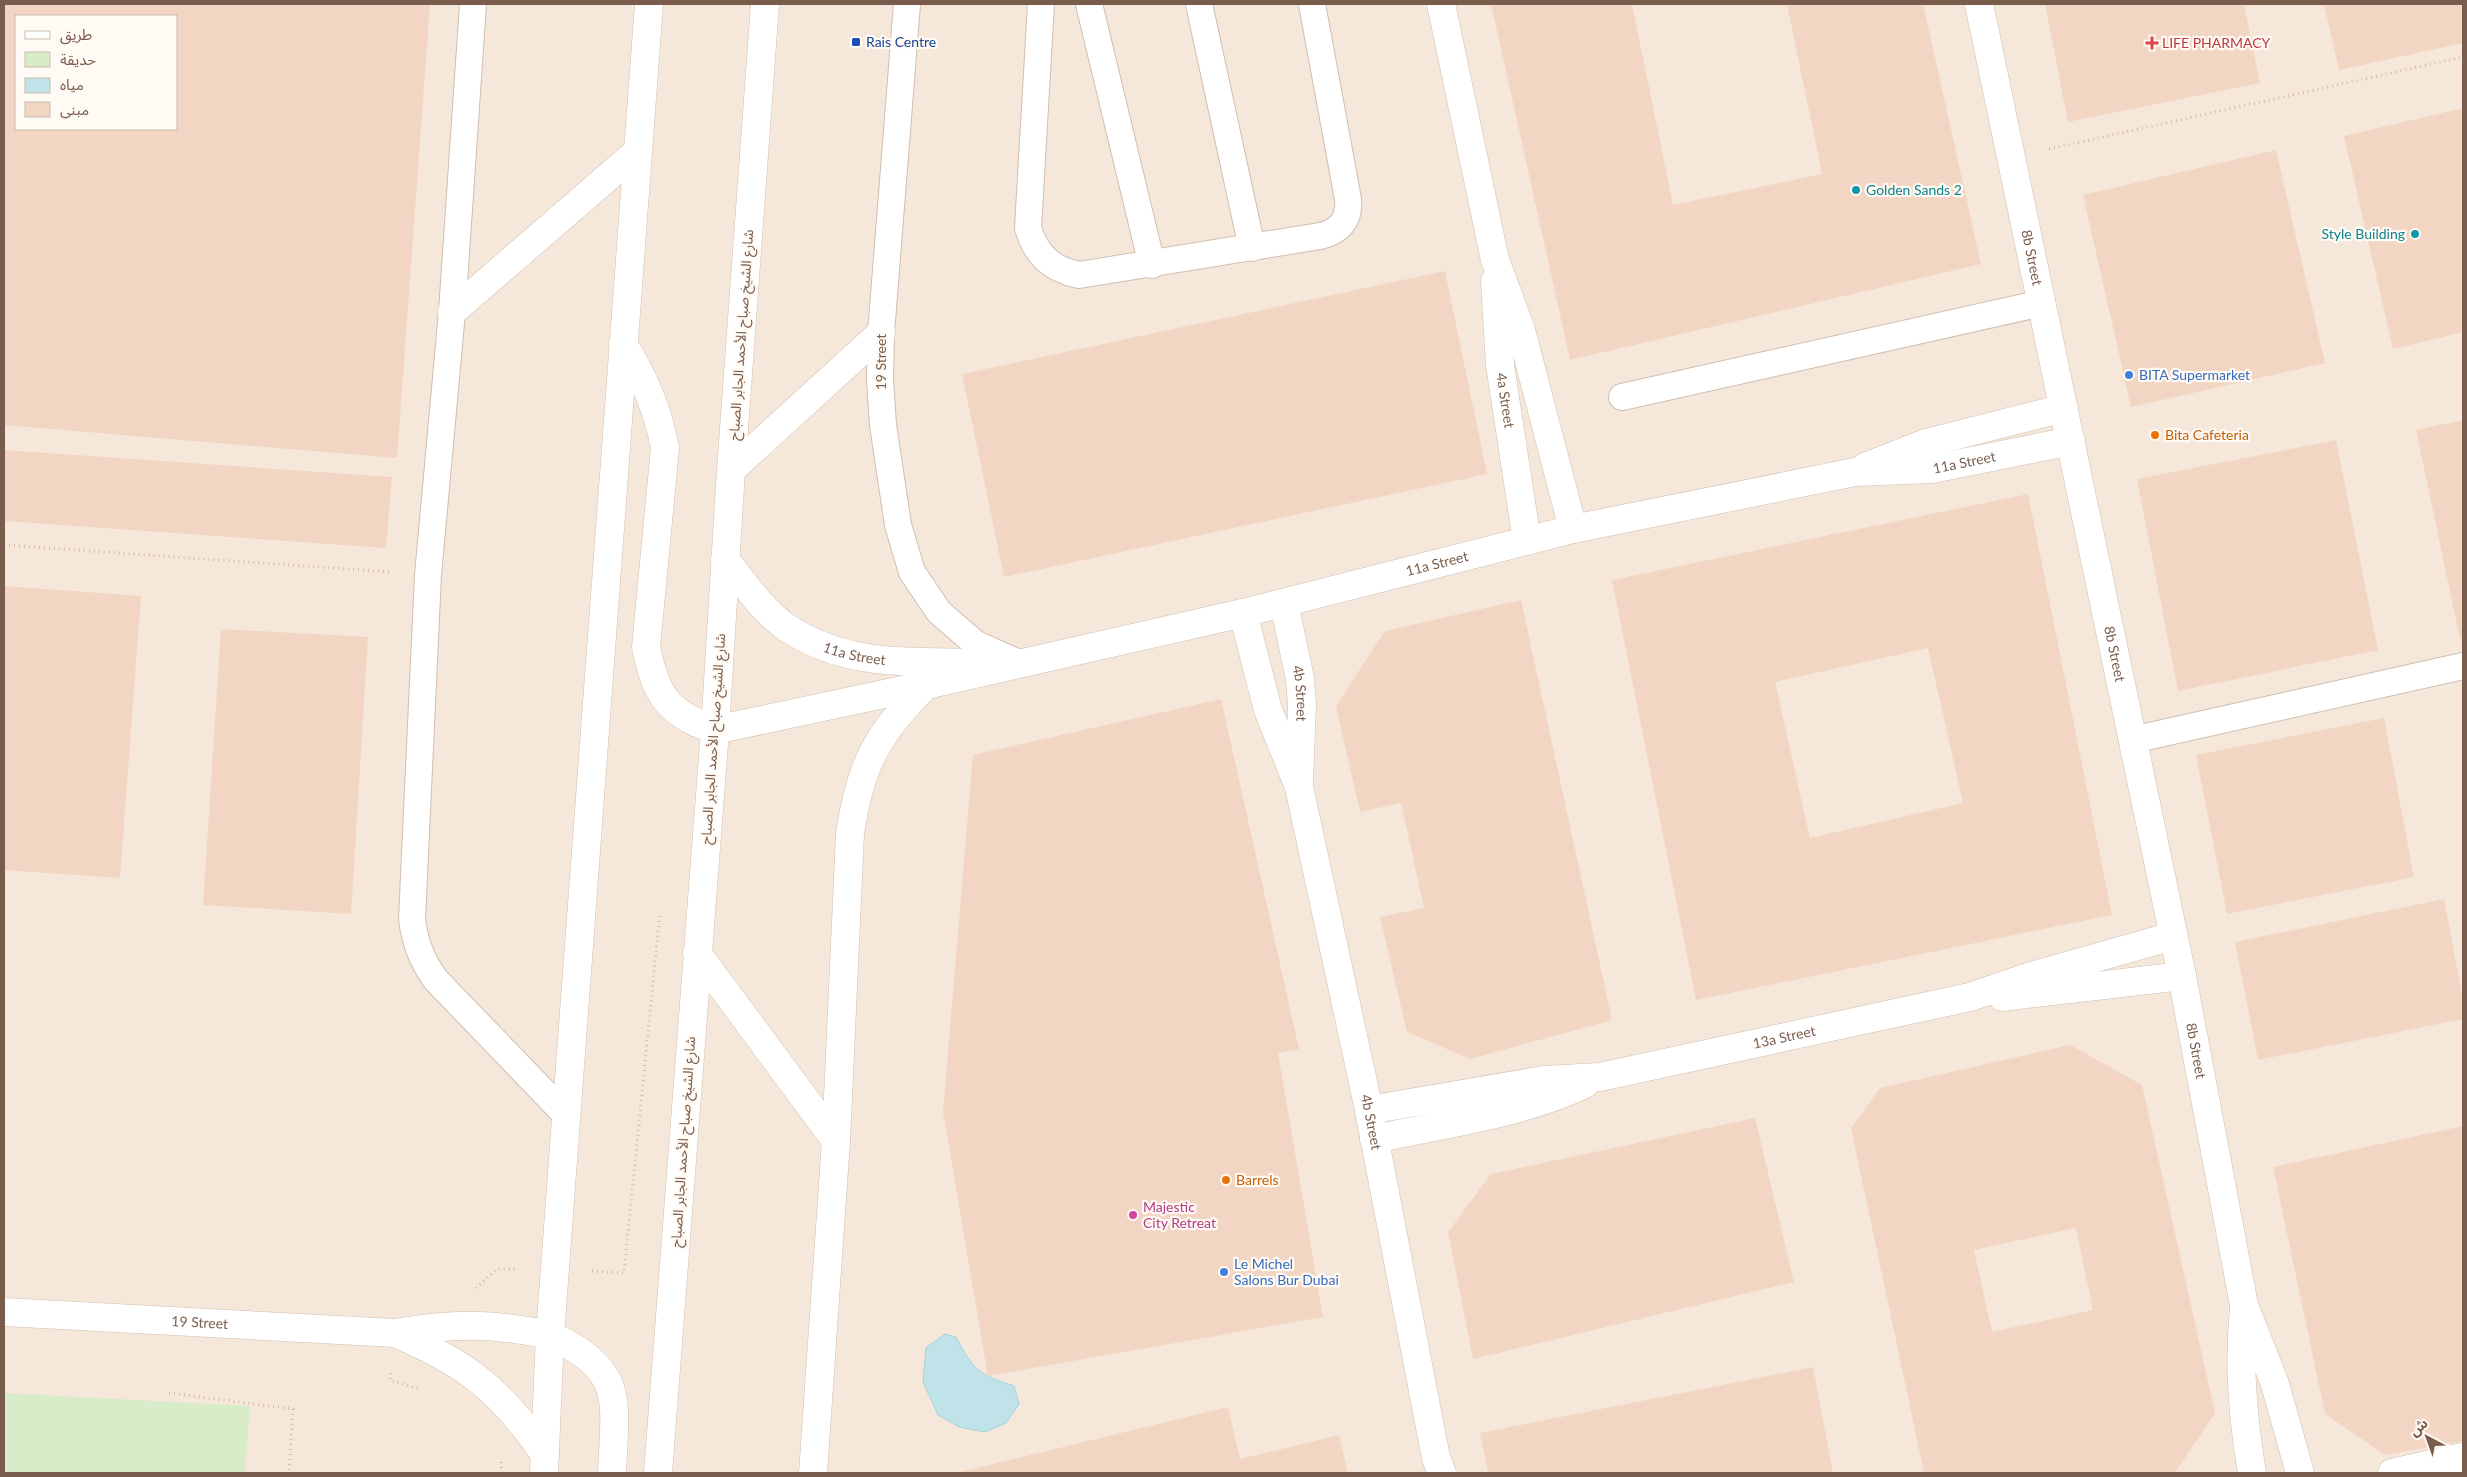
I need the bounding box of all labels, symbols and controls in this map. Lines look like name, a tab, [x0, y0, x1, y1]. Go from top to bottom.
legend	[15, 15, 178, 130]
text: طريق	[60, 25, 92, 45]
place label: Rais Centre	[866, 33, 936, 50]
place label: LIFE PHARMACY	[2162, 34, 2271, 51]
marker: Rais Centre	[850, 36, 862, 48]
marker: LIFE PHARMACY	[2146, 37, 2158, 49]
text: حديقة	[60, 50, 96, 68]
text: مياه	[60, 75, 84, 93]
text: مبنى	[60, 100, 89, 119]
place label: Golden Sands 2	[1866, 181, 1962, 198]
marker: Golden Sands 2	[1850, 184, 1862, 196]
place label: Style Building	[2322, 225, 2405, 242]
street label: 8b Street	[2018, 228, 2047, 287]
marker: Style Building	[2409, 228, 2421, 240]
street label: شارع الشيخ صباح الأحمد الجابر الصباح	[725, 229, 759, 441]
street label: 19 Street	[872, 334, 889, 390]
place label: BITA Supermarket	[2139, 366, 2250, 383]
marker: BITA Supermarket	[2123, 369, 2135, 381]
street label: 4a Street	[1493, 372, 1519, 429]
place label: Bita Cafeteria	[2165, 426, 2249, 443]
marker: Bita Cafeteria	[2149, 429, 2161, 441]
street label: 11a Street	[1931, 447, 1997, 477]
street label: 11a Street	[1404, 547, 1470, 579]
street label: 8b Street	[2101, 624, 2129, 683]
street label: شارع الشيخ صباح الأحمد الجابر الصباح	[697, 633, 731, 845]
street label: 11a Street	[821, 638, 887, 668]
street label: 4b Street	[1289, 664, 1311, 722]
street label: 8b Street	[2183, 1021, 2210, 1080]
street label: 13a Street	[1751, 1022, 1817, 1052]
street label: شارع الشيخ صباح الأحمد الجابر الصباح	[667, 1036, 701, 1248]
street label: 4b Street	[1358, 1093, 1386, 1151]
place label: Barrels	[1236, 1171, 1279, 1188]
marker: Barrels	[1220, 1174, 1232, 1186]
place label: Majestic City Retreat	[1143, 1198, 1216, 1231]
marker: Majestic City Retreat	[1127, 1209, 1139, 1221]
place label: Le Michel Salons Bur Dubai	[1234, 1255, 1339, 1288]
marker: Le Michel Salons Bur Dubai	[1218, 1266, 1230, 1278]
street label: 19 Street	[171, 1312, 229, 1332]
north arrow	[2402, 1412, 2452, 1462]
text: ش	[2405, 1414, 2431, 1440]

